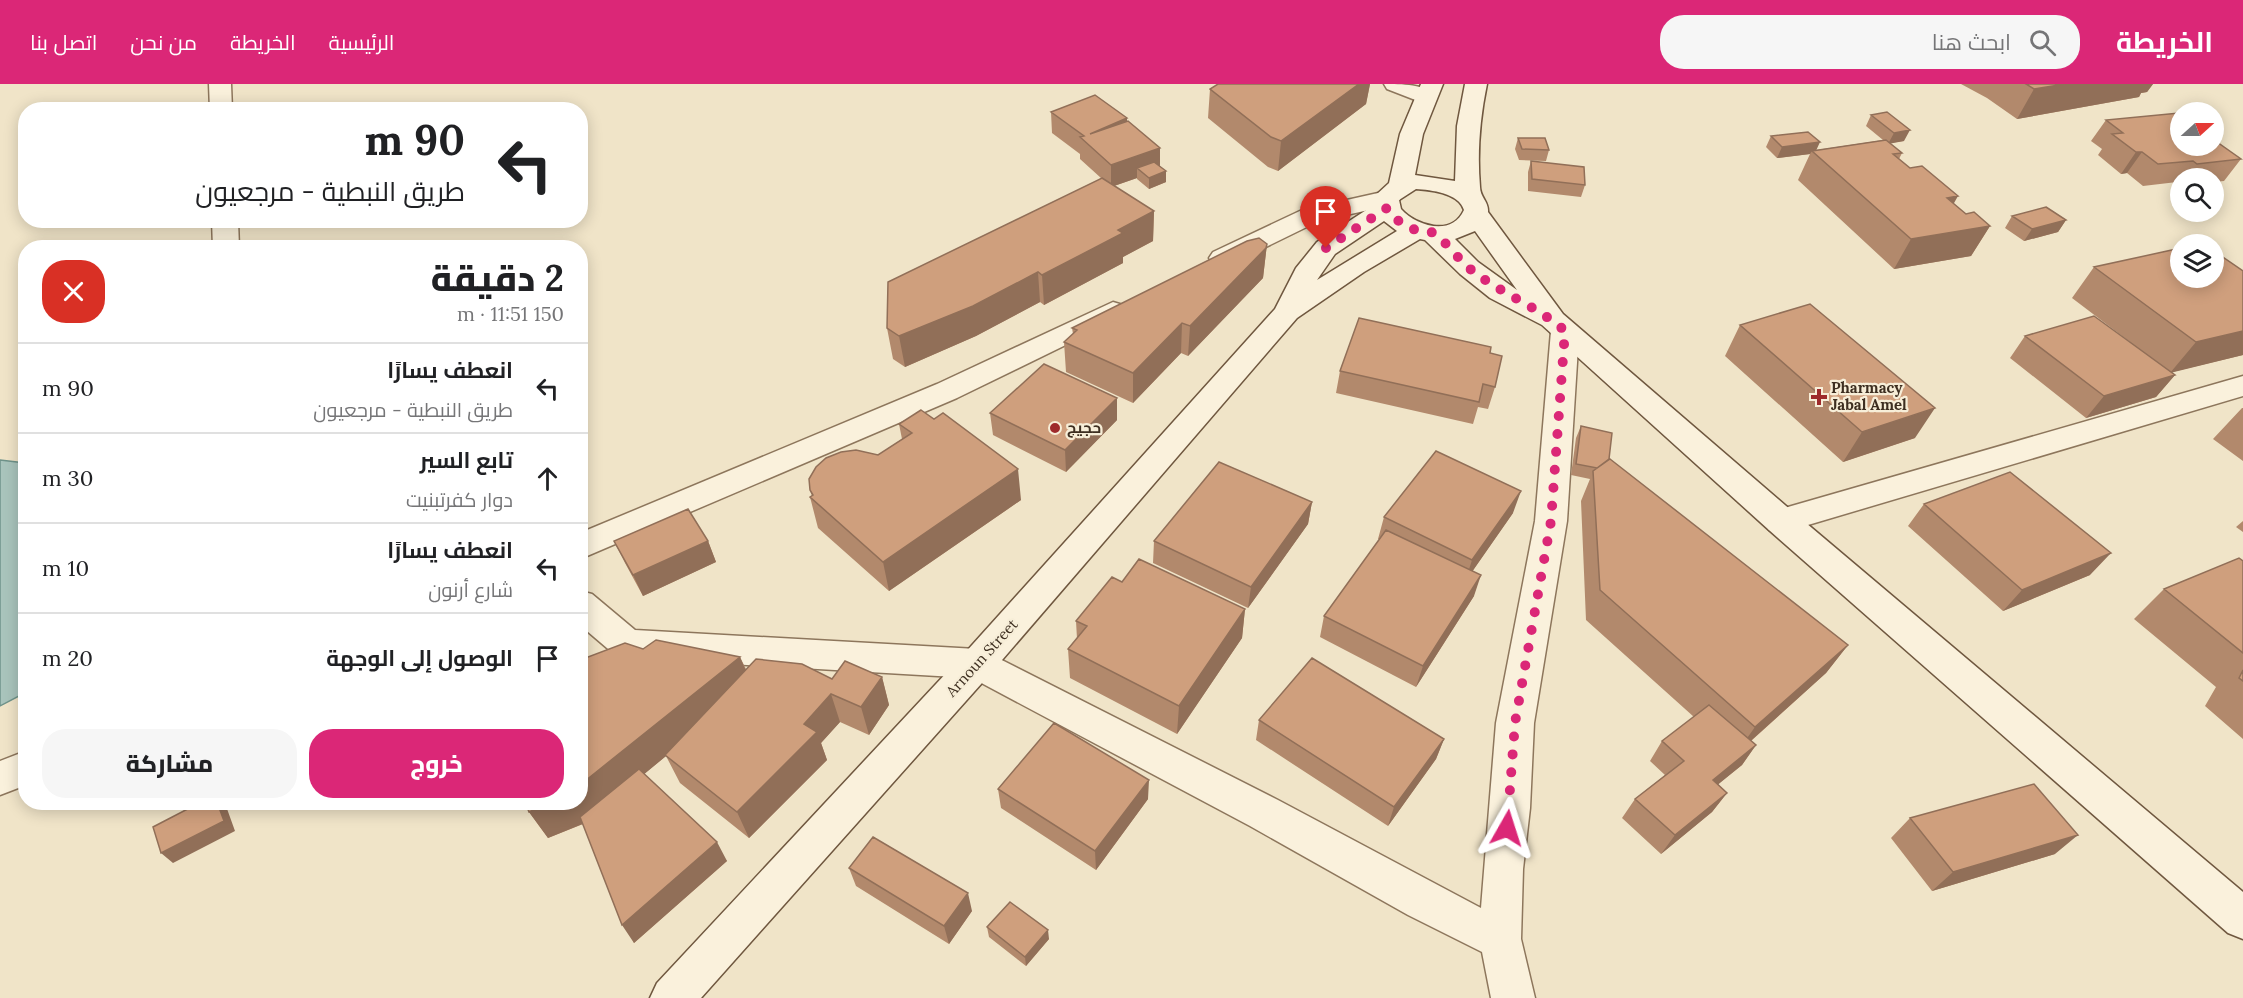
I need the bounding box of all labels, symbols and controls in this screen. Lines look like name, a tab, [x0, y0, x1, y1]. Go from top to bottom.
search box	[1660, 15, 2080, 69]
text: الخريطة	[2116, 24, 2213, 60]
icon: search	[2026, 26, 2059, 59]
text: ابحث هنا	[1932, 28, 2011, 56]
text: اتصل بنا	[30, 29, 97, 56]
text: من نحن	[130, 29, 197, 56]
text: الخريطة	[230, 29, 296, 56]
text: الرئيسية	[329, 29, 394, 56]
north arrow	[2170, 102, 2224, 156]
map controls	[2170, 102, 2224, 288]
text: 90 m	[364, 113, 465, 167]
icon: left	[486, 126, 564, 204]
button: search	[2170, 168, 2224, 222]
text: طريق النبطية - مرجعيون	[195, 174, 465, 208]
pin	[1300, 186, 1351, 248]
icon: arrive	[1309, 195, 1342, 228]
button: layers	[2170, 234, 2224, 288]
text: 2 دقيقة	[431, 255, 564, 301]
button: close	[42, 260, 105, 323]
text: 150 m · 11:51	[457, 301, 564, 326]
text: انعطف يسارًا	[387, 356, 513, 384]
icon: left	[531, 372, 564, 405]
text: 90 m	[42, 374, 94, 402]
place label: Pharmacy Jabal Amel	[1831, 378, 1907, 414]
marker: Pharmacy Jabal Amel	[1812, 390, 1826, 404]
text: طريق النبطية - مرجعيون	[313, 397, 513, 422]
place label: حجيج	[1067, 418, 1101, 438]
marker: حجيج	[1048, 421, 1062, 435]
text: تابع السير	[420, 446, 513, 474]
icon: ahead	[531, 462, 564, 495]
text: 30 m	[42, 464, 93, 492]
text: دوار كفرتبنيت	[406, 487, 513, 512]
text: انعطف يسارًا	[387, 536, 513, 564]
icon: left	[531, 552, 564, 585]
text: 10 m	[42, 554, 89, 582]
text: شارع أرنون	[428, 577, 513, 602]
street label: Arnoun Street	[941, 615, 1022, 701]
icon: arrive	[531, 642, 564, 675]
text: 20 m	[42, 644, 93, 672]
text: الوصول إلى الوجهة	[326, 644, 513, 672]
button: مشاركة	[42, 729, 297, 798]
button: خروج	[309, 729, 564, 798]
position arrow	[1475, 796, 1539, 860]

